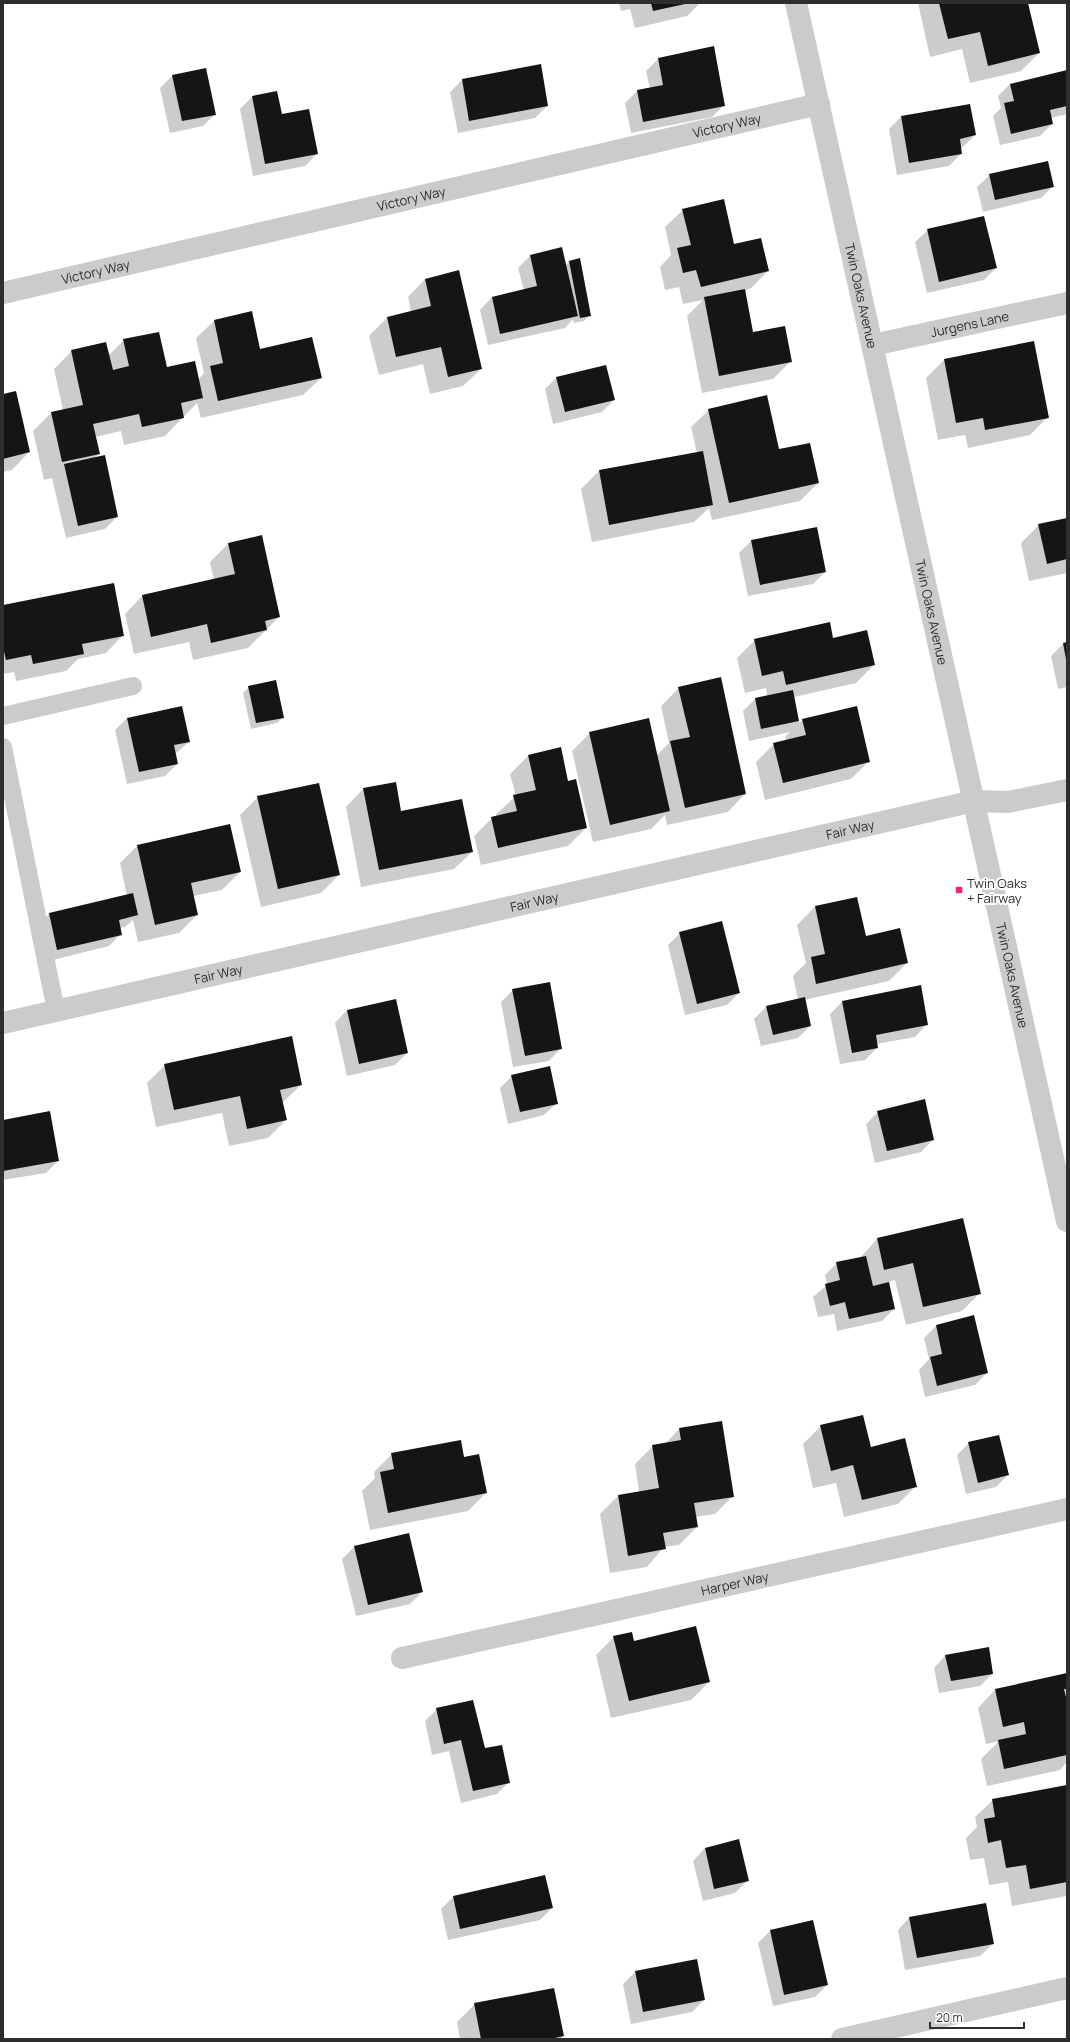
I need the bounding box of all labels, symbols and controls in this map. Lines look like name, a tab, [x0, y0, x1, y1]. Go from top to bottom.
street label: Victory Way	[691, 109, 763, 142]
street label: Victory Way	[375, 182, 447, 215]
street label: Twin Oaks Avenue	[841, 242, 882, 351]
street label: Victory Way	[59, 255, 132, 288]
street label: Jurgens Lane	[929, 307, 1011, 341]
street label: Twin Oaks Avenue	[911, 558, 952, 667]
street label: Fair Way	[824, 815, 876, 844]
place label: Twin Oaks + Fairway	[967, 874, 1027, 907]
marker: Twin Oaks + Fairway	[954, 885, 964, 895]
street label: Fair Way	[508, 887, 560, 916]
street label: Twin Oaks Avenue	[992, 921, 1033, 1030]
street label: Fair Way	[192, 959, 245, 988]
street label: Harper Way	[699, 1567, 770, 1600]
scale bar	[930, 2004, 1024, 2030]
text: 20 m	[936, 2009, 963, 2026]

